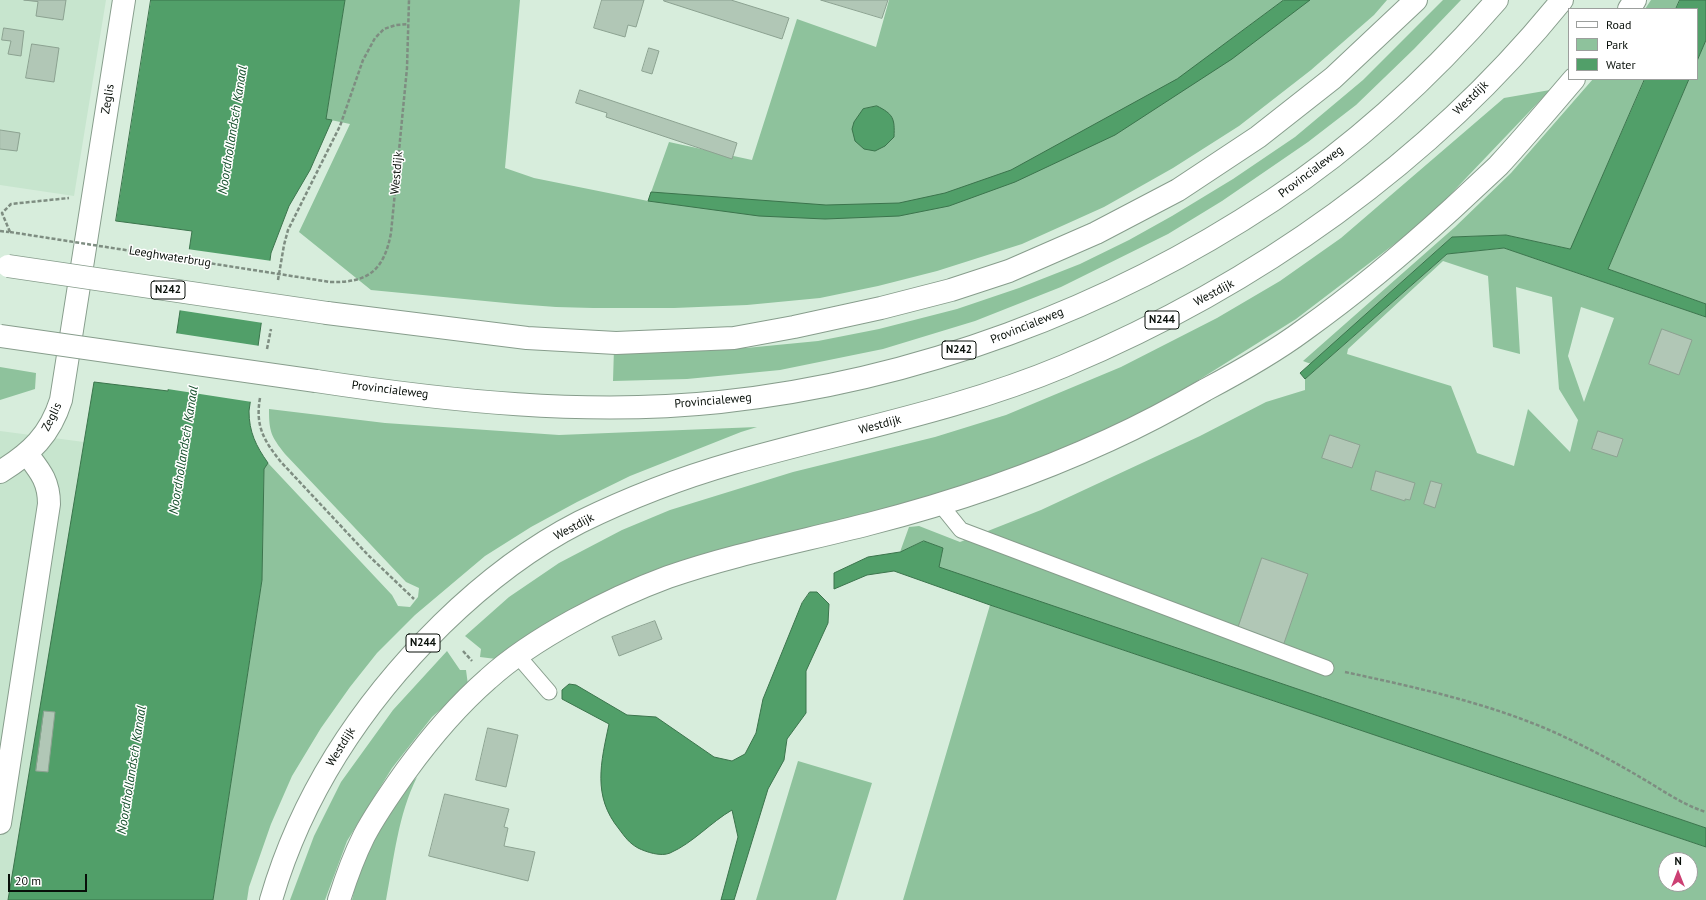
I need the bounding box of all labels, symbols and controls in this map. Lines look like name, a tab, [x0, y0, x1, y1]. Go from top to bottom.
legend	[1568, 8, 1698, 80]
text: Road	[1606, 17, 1631, 32]
text: Park	[1606, 37, 1628, 52]
text: Water	[1606, 57, 1636, 72]
water label: Noordhollandsch Kanaal	[215, 65, 251, 195]
street label: Westdijk	[1450, 78, 1492, 118]
street label: Zeglis	[99, 83, 117, 115]
street label: Provincialeweg	[1276, 143, 1346, 201]
street label: Westdijk	[388, 151, 406, 195]
street label: Leeghwaterbrug	[128, 243, 212, 271]
street label: Westdijk	[1192, 276, 1236, 310]
road number: N242	[151, 281, 185, 299]
street label: Provincialeweg	[988, 305, 1066, 347]
road number: N244	[1145, 311, 1179, 329]
road number: N242	[942, 341, 976, 359]
street label: Provincialeweg	[351, 378, 429, 402]
water label: Noordhollandsch Kanaal	[166, 385, 202, 515]
street label: Provincialeweg	[674, 390, 752, 412]
street label: Zeglis	[39, 400, 65, 434]
street label: Westdijk	[857, 412, 903, 438]
street label: Westdijk	[552, 510, 596, 544]
road number: N244	[406, 634, 440, 652]
water label: Noordhollandsch Kanaal	[114, 705, 150, 835]
street label: Westdijk	[323, 725, 359, 769]
north arrow	[1658, 852, 1698, 892]
text: N	[1674, 854, 1682, 868]
scale bar	[10, 866, 89, 892]
text: 20 m	[15, 873, 41, 888]

